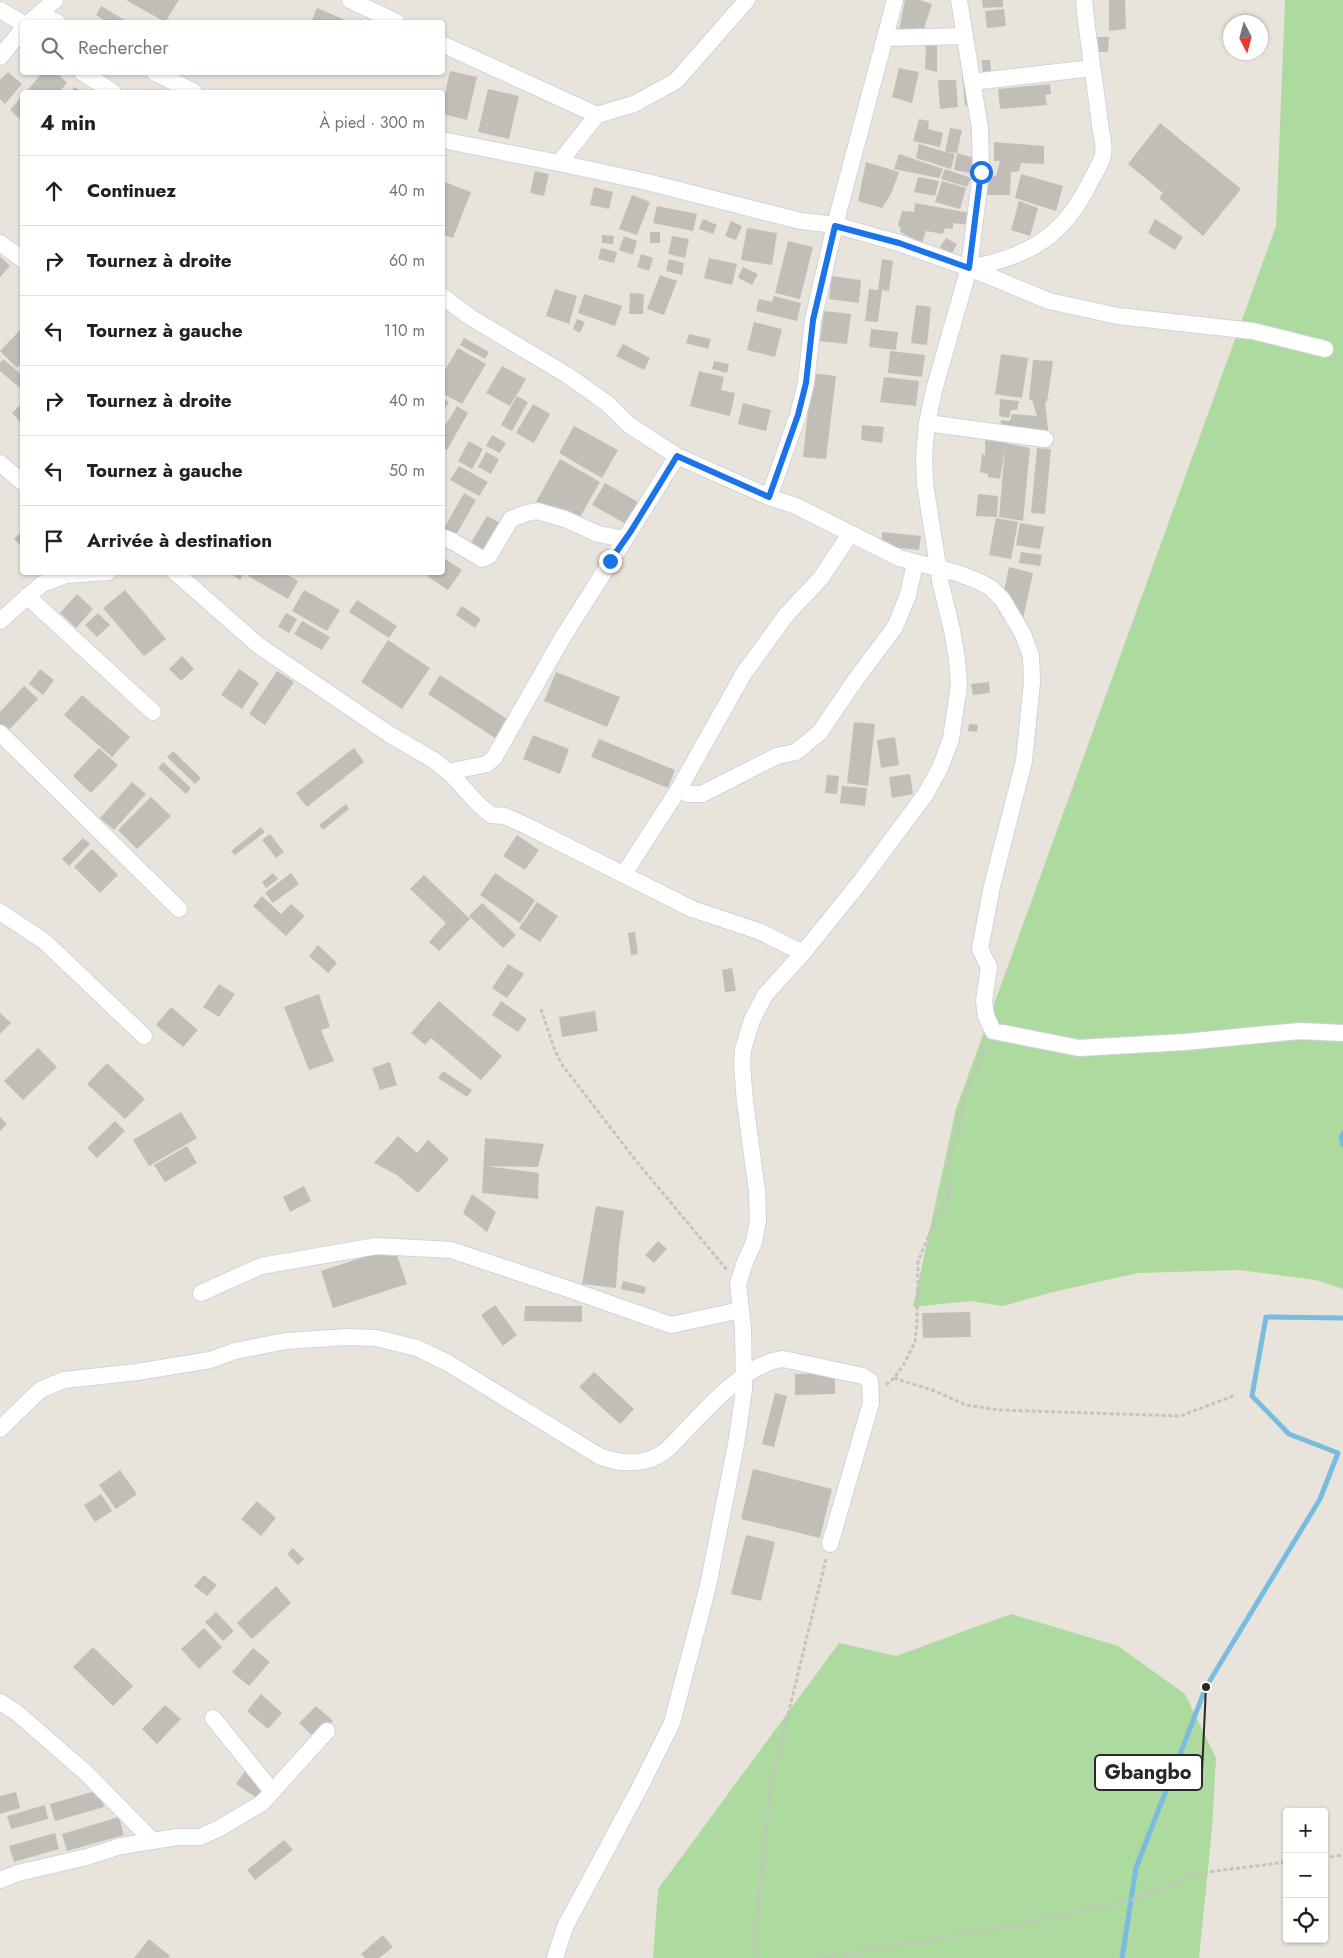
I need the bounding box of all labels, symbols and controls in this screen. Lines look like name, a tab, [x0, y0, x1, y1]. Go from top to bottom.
north arrow	[1223, 15, 1268, 60]
search box	[20, 20, 445, 75]
icon: search	[38, 34, 66, 62]
text: Rechercher	[78, 34, 169, 61]
text: 4 min	[40, 108, 96, 138]
text: À pied · 300 m	[319, 111, 425, 134]
route start	[970, 161, 993, 184]
icon: ahead	[40, 177, 68, 205]
text: Continuez	[87, 177, 176, 204]
text: 40 m	[389, 179, 425, 202]
icon: right	[40, 247, 68, 275]
text: Tournez à droite	[87, 247, 232, 274]
text: 60 m	[389, 249, 425, 272]
icon: left	[40, 317, 68, 345]
text: Tournez à gauche	[87, 317, 243, 344]
text: 110 m	[384, 319, 425, 342]
icon: right	[40, 387, 68, 415]
text: Tournez à droite	[87, 387, 232, 414]
text: 40 m	[389, 389, 425, 412]
icon: left	[40, 457, 68, 485]
text: Tournez à gauche	[87, 457, 243, 484]
text: 50 m	[389, 459, 425, 482]
icon: arrive	[40, 527, 68, 555]
text: Arrivée à destination	[87, 527, 272, 554]
route end	[599, 550, 622, 573]
callout: Gbangbo	[1095, 1755, 1202, 1790]
text: Gbangbo	[1104, 1758, 1192, 1787]
map controls	[1283, 1808, 1328, 1943]
button: +	[1283, 1808, 1328, 1853]
button: −	[1283, 1853, 1328, 1898]
button: locate	[1283, 1898, 1328, 1943]

